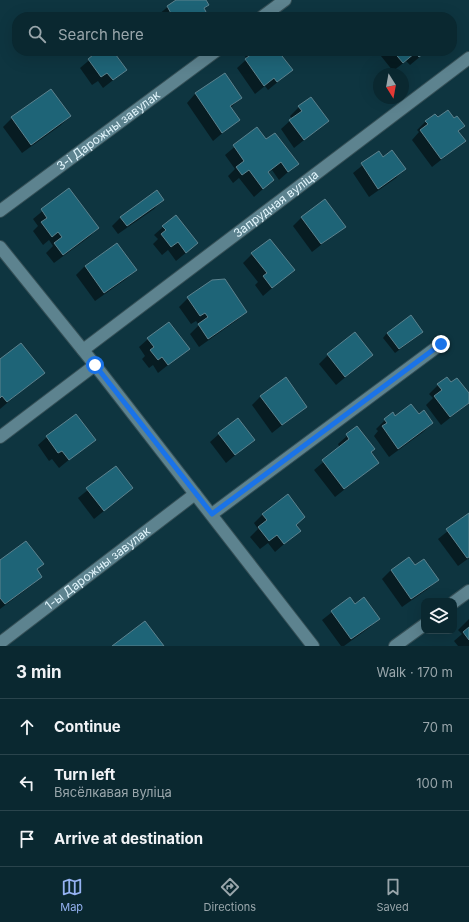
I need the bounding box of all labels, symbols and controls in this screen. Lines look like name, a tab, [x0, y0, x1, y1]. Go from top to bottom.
search box	[12, 12, 457, 56]
icon: search	[26, 23, 48, 45]
text: Search here	[58, 25, 144, 44]
north arrow	[373, 68, 409, 104]
street label: 3-і Дарожны завулак	[53, 87, 163, 173]
street label: Запрудная вуліца	[230, 167, 321, 241]
route end	[432, 335, 450, 353]
route start	[86, 356, 104, 374]
street label: 1-ы Дарожны завулак	[42, 523, 153, 613]
map controls	[421, 598, 457, 634]
button: layers	[421, 598, 457, 634]
text: 3 min	[16, 662, 62, 682]
text: Walk · 170 m	[377, 664, 453, 680]
icon: ahead	[16, 716, 38, 738]
text: Continue	[54, 717, 121, 736]
text: 70 m	[423, 719, 453, 735]
text: Turn left	[54, 765, 115, 784]
icon: left	[16, 772, 38, 794]
text: 100 m	[416, 775, 453, 791]
text: Вясёлкавая вуліца	[54, 784, 172, 800]
icon: arrive	[16, 828, 38, 850]
text: Arrive at destination	[54, 829, 203, 848]
tab: Map	[60, 876, 83, 914]
tab: Directions	[204, 876, 256, 914]
tab: Saved	[377, 876, 409, 914]

